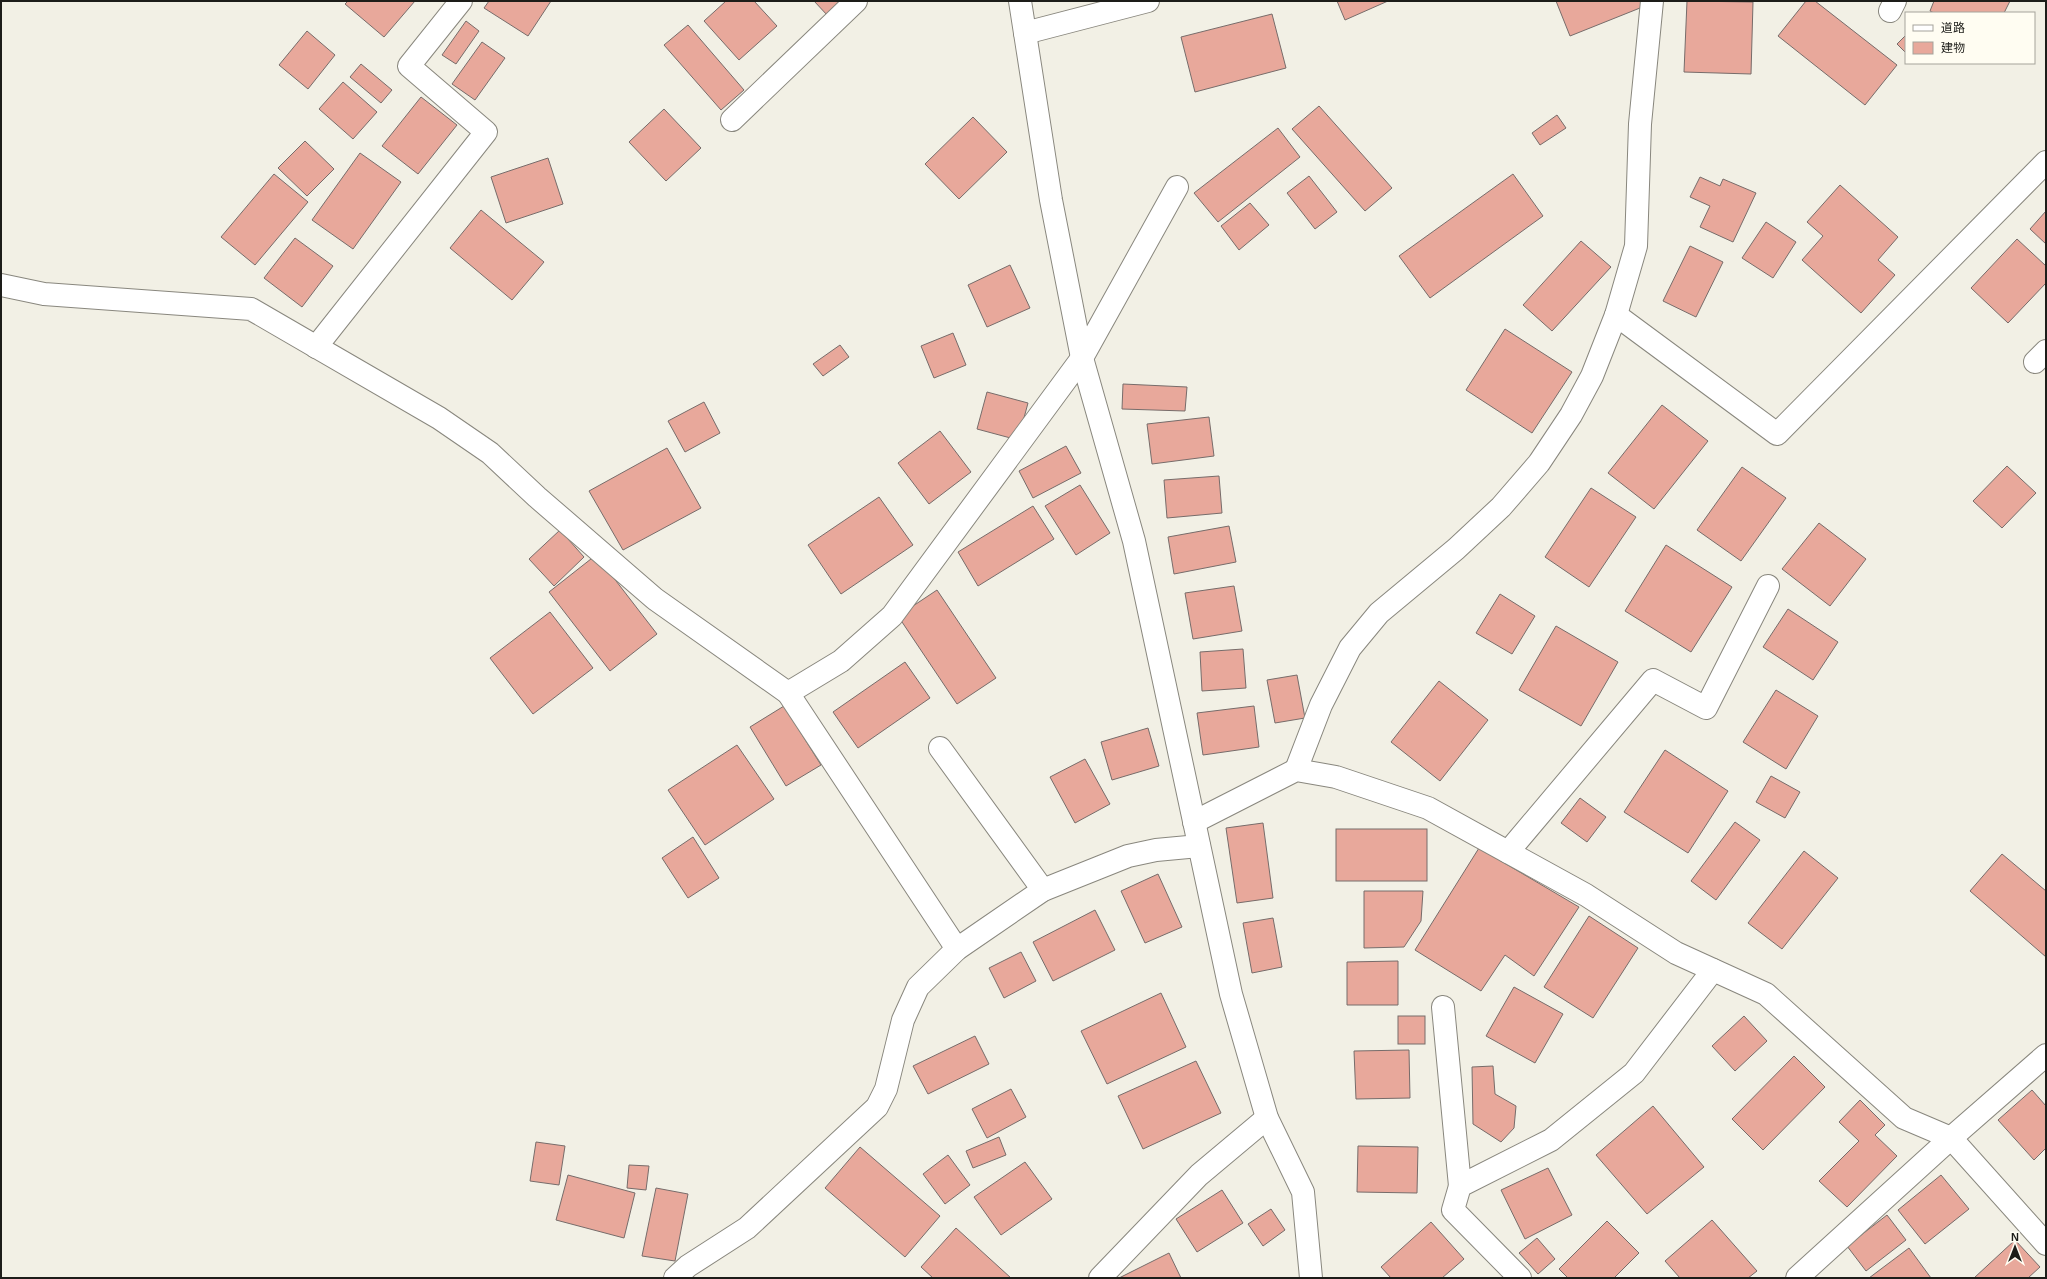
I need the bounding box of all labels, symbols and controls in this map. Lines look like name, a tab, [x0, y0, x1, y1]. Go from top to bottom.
legend	[1905, 12, 2035, 64]
text: 道路	[1941, 21, 1965, 35]
text: 建物	[1941, 41, 1965, 55]
north arrow	[1995, 1227, 2035, 1267]
text: N	[2011, 1231, 2019, 1243]

